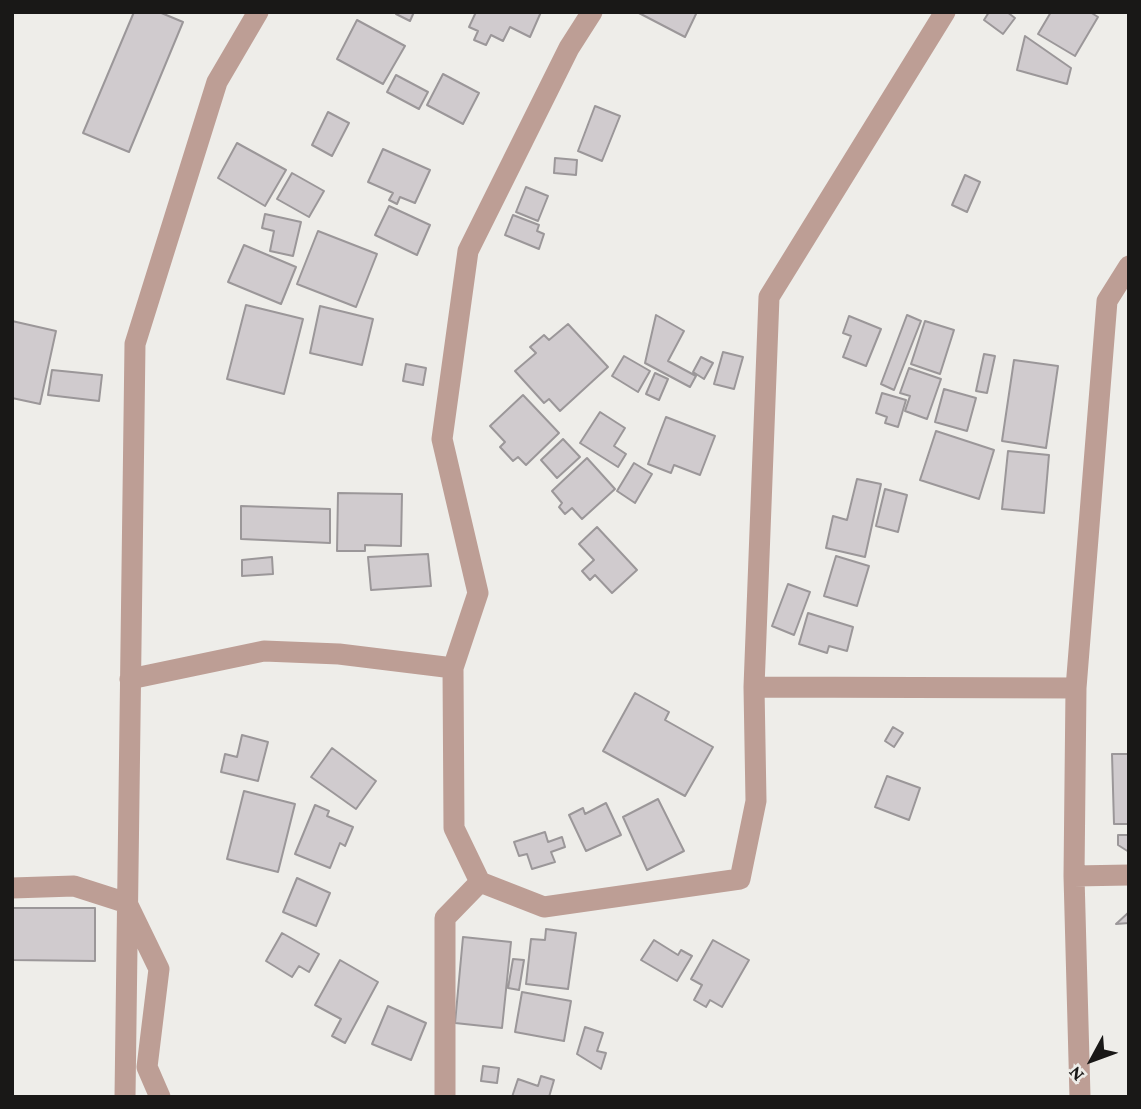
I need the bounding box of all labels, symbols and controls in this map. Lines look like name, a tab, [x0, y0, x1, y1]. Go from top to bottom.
north arrow	[1057, 1025, 1127, 1095]
text: N	[1064, 1062, 1088, 1086]

